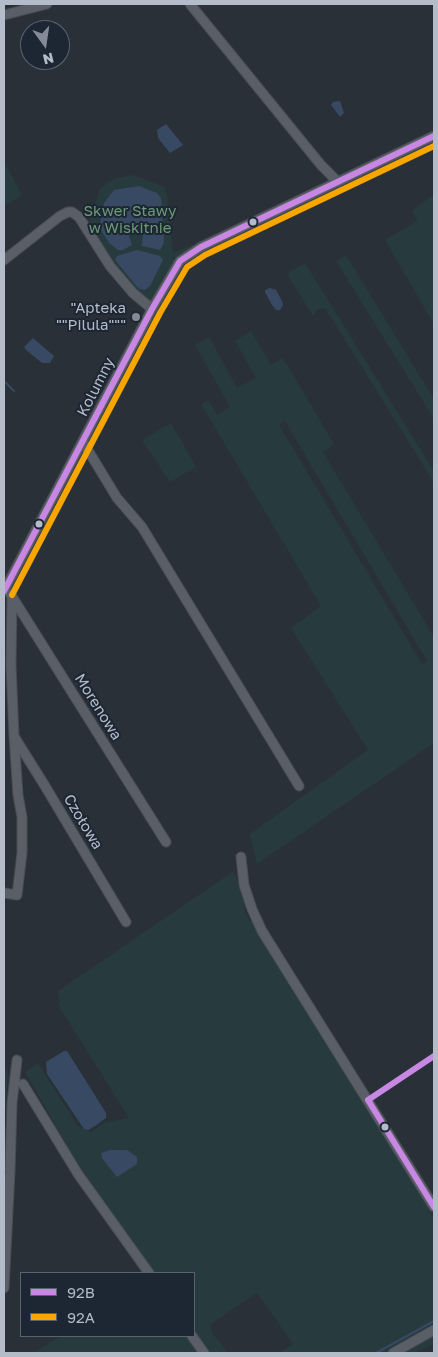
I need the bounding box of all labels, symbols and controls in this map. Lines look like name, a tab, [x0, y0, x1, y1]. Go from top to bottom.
north arrow	[20, 20, 70, 70]
text: N	[41, 50, 56, 69]
park label: Skwer Stawy w Wiskitnie	[84, 202, 176, 237]
unlabelled marker	[248, 217, 258, 227]
place label: "Apteka ""Pilula"""	[56, 299, 126, 334]
marker: "Apteka ""Pilula"""	[130, 311, 142, 323]
street label: Kolumny	[74, 355, 118, 419]
unlabelled marker	[34, 519, 44, 529]
street label: Morenowa	[71, 671, 125, 743]
street label: Czołowa	[60, 791, 106, 853]
unlabelled marker	[380, 1122, 390, 1132]
legend	[20, 1272, 195, 1337]
text: 92B	[67, 1283, 95, 1301]
text: 92A	[67, 1308, 95, 1326]

